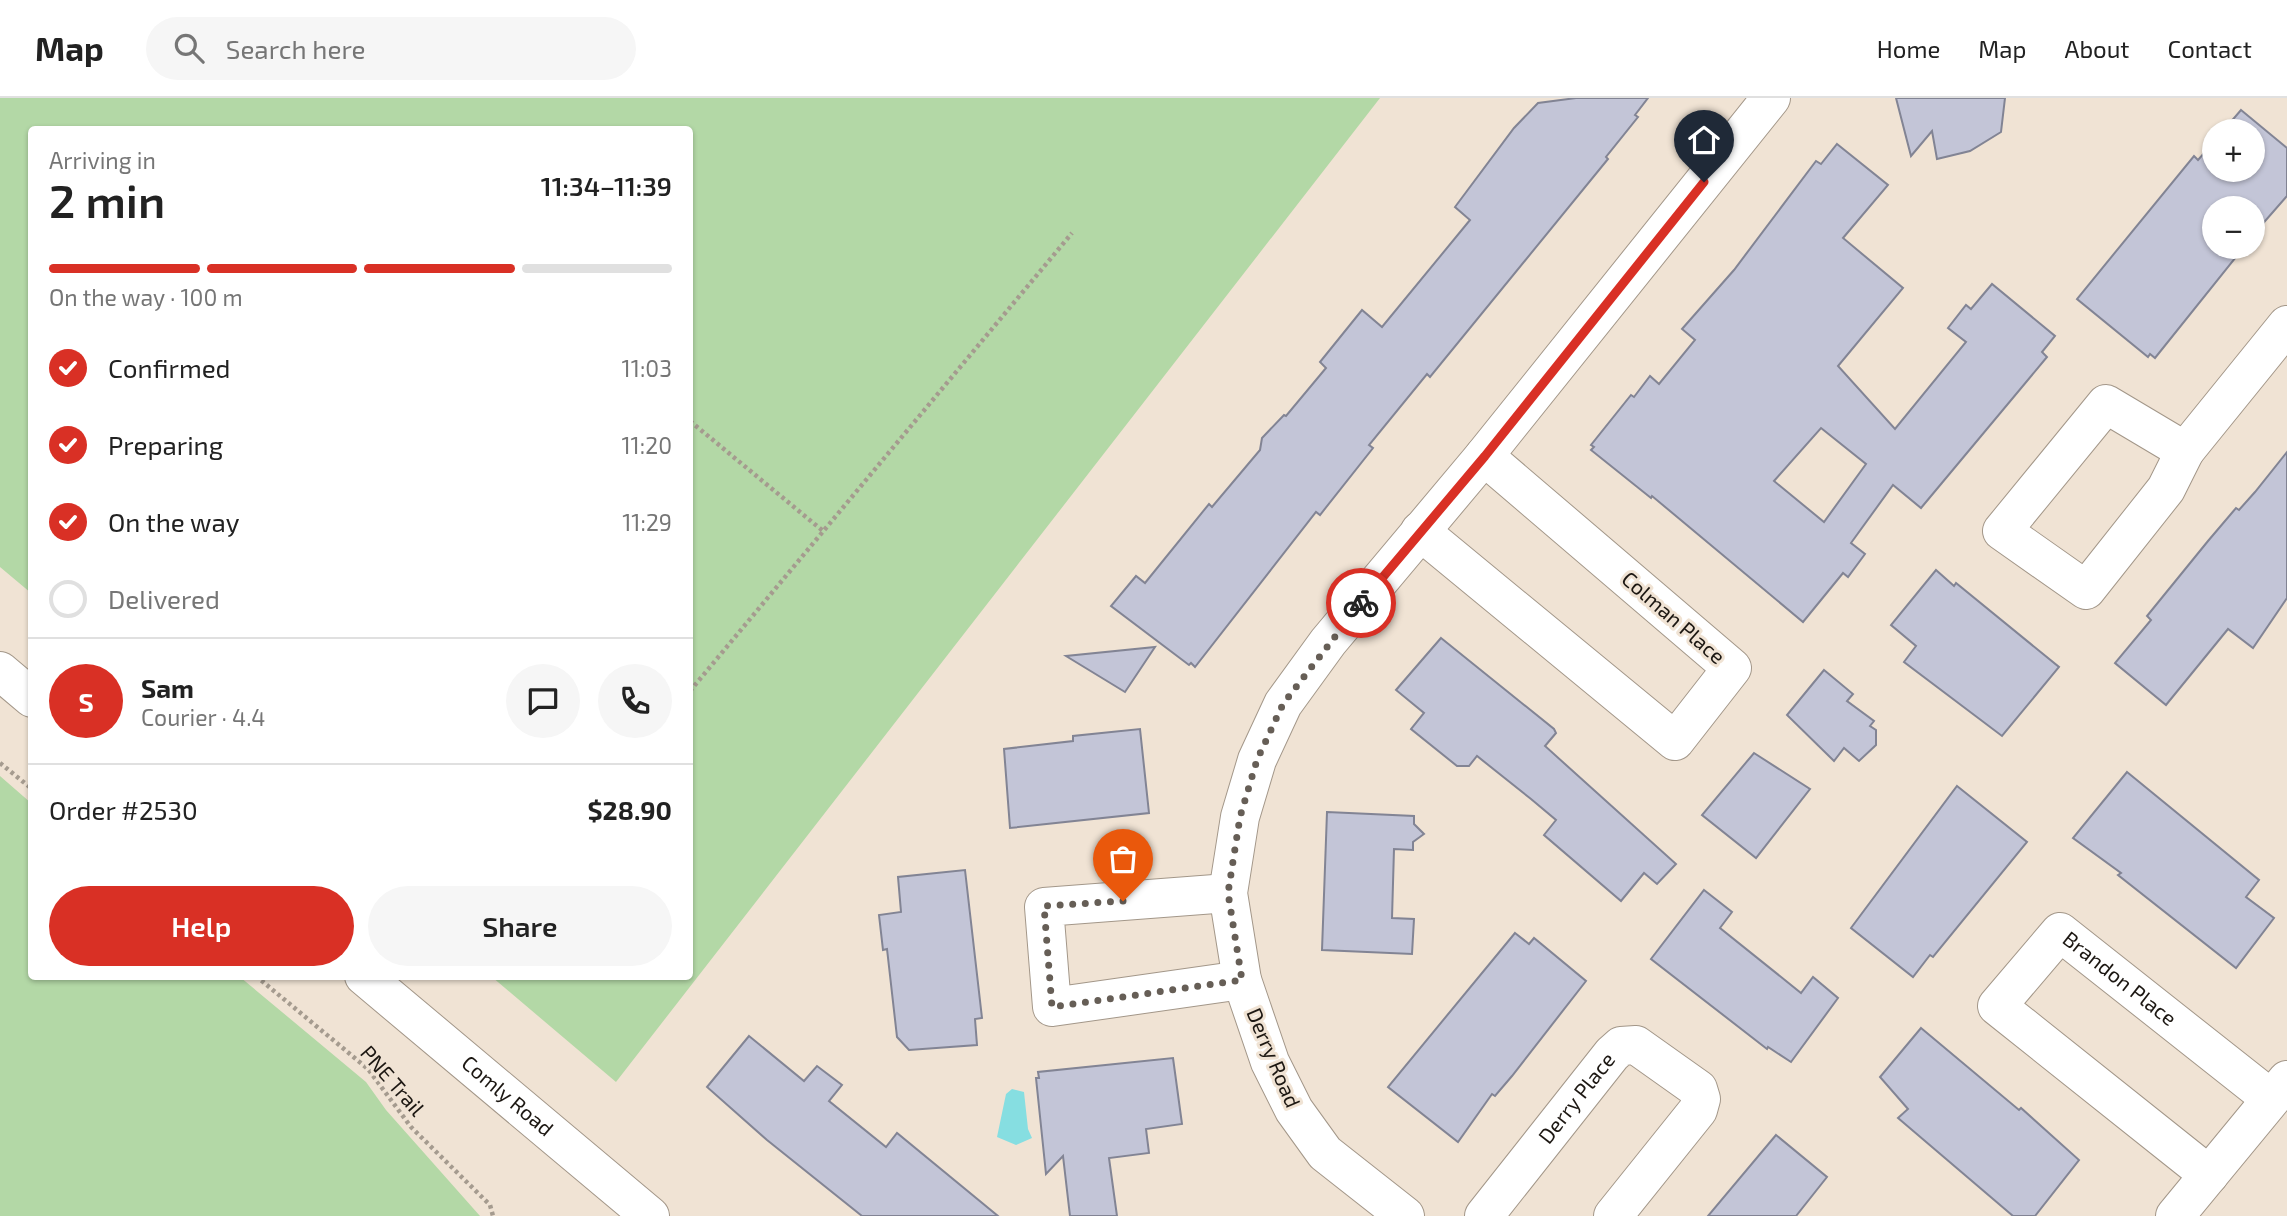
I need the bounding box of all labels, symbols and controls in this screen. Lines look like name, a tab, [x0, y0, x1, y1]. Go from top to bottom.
search box	[146, 17, 636, 80]
text: Map	[35, 28, 104, 68]
icon: search	[170, 29, 208, 67]
text: Search here	[226, 33, 365, 64]
text: Home	[1877, 34, 1940, 63]
text: Map	[1978, 34, 2026, 63]
text: About	[2064, 34, 2130, 63]
text: Contact	[2168, 34, 2252, 63]
pin	[1674, 110, 1734, 182]
map controls	[2202, 119, 2265, 259]
button: +	[2202, 119, 2265, 182]
icon: home	[1685, 121, 1723, 159]
text: Arriving in	[49, 146, 156, 174]
text: 11:34–11:39	[541, 170, 672, 201]
text: 2 min	[49, 172, 165, 227]
button: −	[2202, 196, 2265, 259]
text: On the way · 100 m	[49, 283, 243, 311]
icon: check	[49, 349, 87, 387]
text: Confirmed	[108, 352, 231, 383]
text: 11:03	[622, 354, 672, 382]
icon: check	[49, 426, 87, 464]
text: Preparing	[108, 429, 223, 460]
text: 11:20	[621, 431, 672, 459]
icon: check	[49, 503, 87, 541]
text: On the way	[108, 506, 239, 537]
text: 11:29	[622, 508, 672, 536]
street label: Colman Place	[1617, 565, 1731, 668]
courier	[1326, 568, 1396, 638]
text: Delivered	[108, 583, 220, 614]
icon: bike	[1342, 584, 1380, 622]
button: chat	[506, 664, 580, 738]
button: phone	[598, 664, 672, 738]
text: Sam	[141, 672, 194, 703]
text: S	[78, 686, 94, 717]
text: Courier · 4.4	[141, 703, 265, 731]
text: Order #2530	[49, 794, 198, 825]
text: $28.90	[588, 794, 672, 825]
pin	[1093, 829, 1153, 901]
icon: bag	[1104, 840, 1142, 878]
button: Help	[49, 886, 354, 966]
button: Share	[368, 886, 672, 966]
street label: Brandon Place	[2059, 925, 2182, 1030]
street label: Derry Road	[1242, 1004, 1307, 1111]
street label: PNE Trail	[356, 1040, 431, 1121]
street label: Derry Place	[1532, 1047, 1619, 1148]
street label: Comly Road	[457, 1050, 559, 1141]

